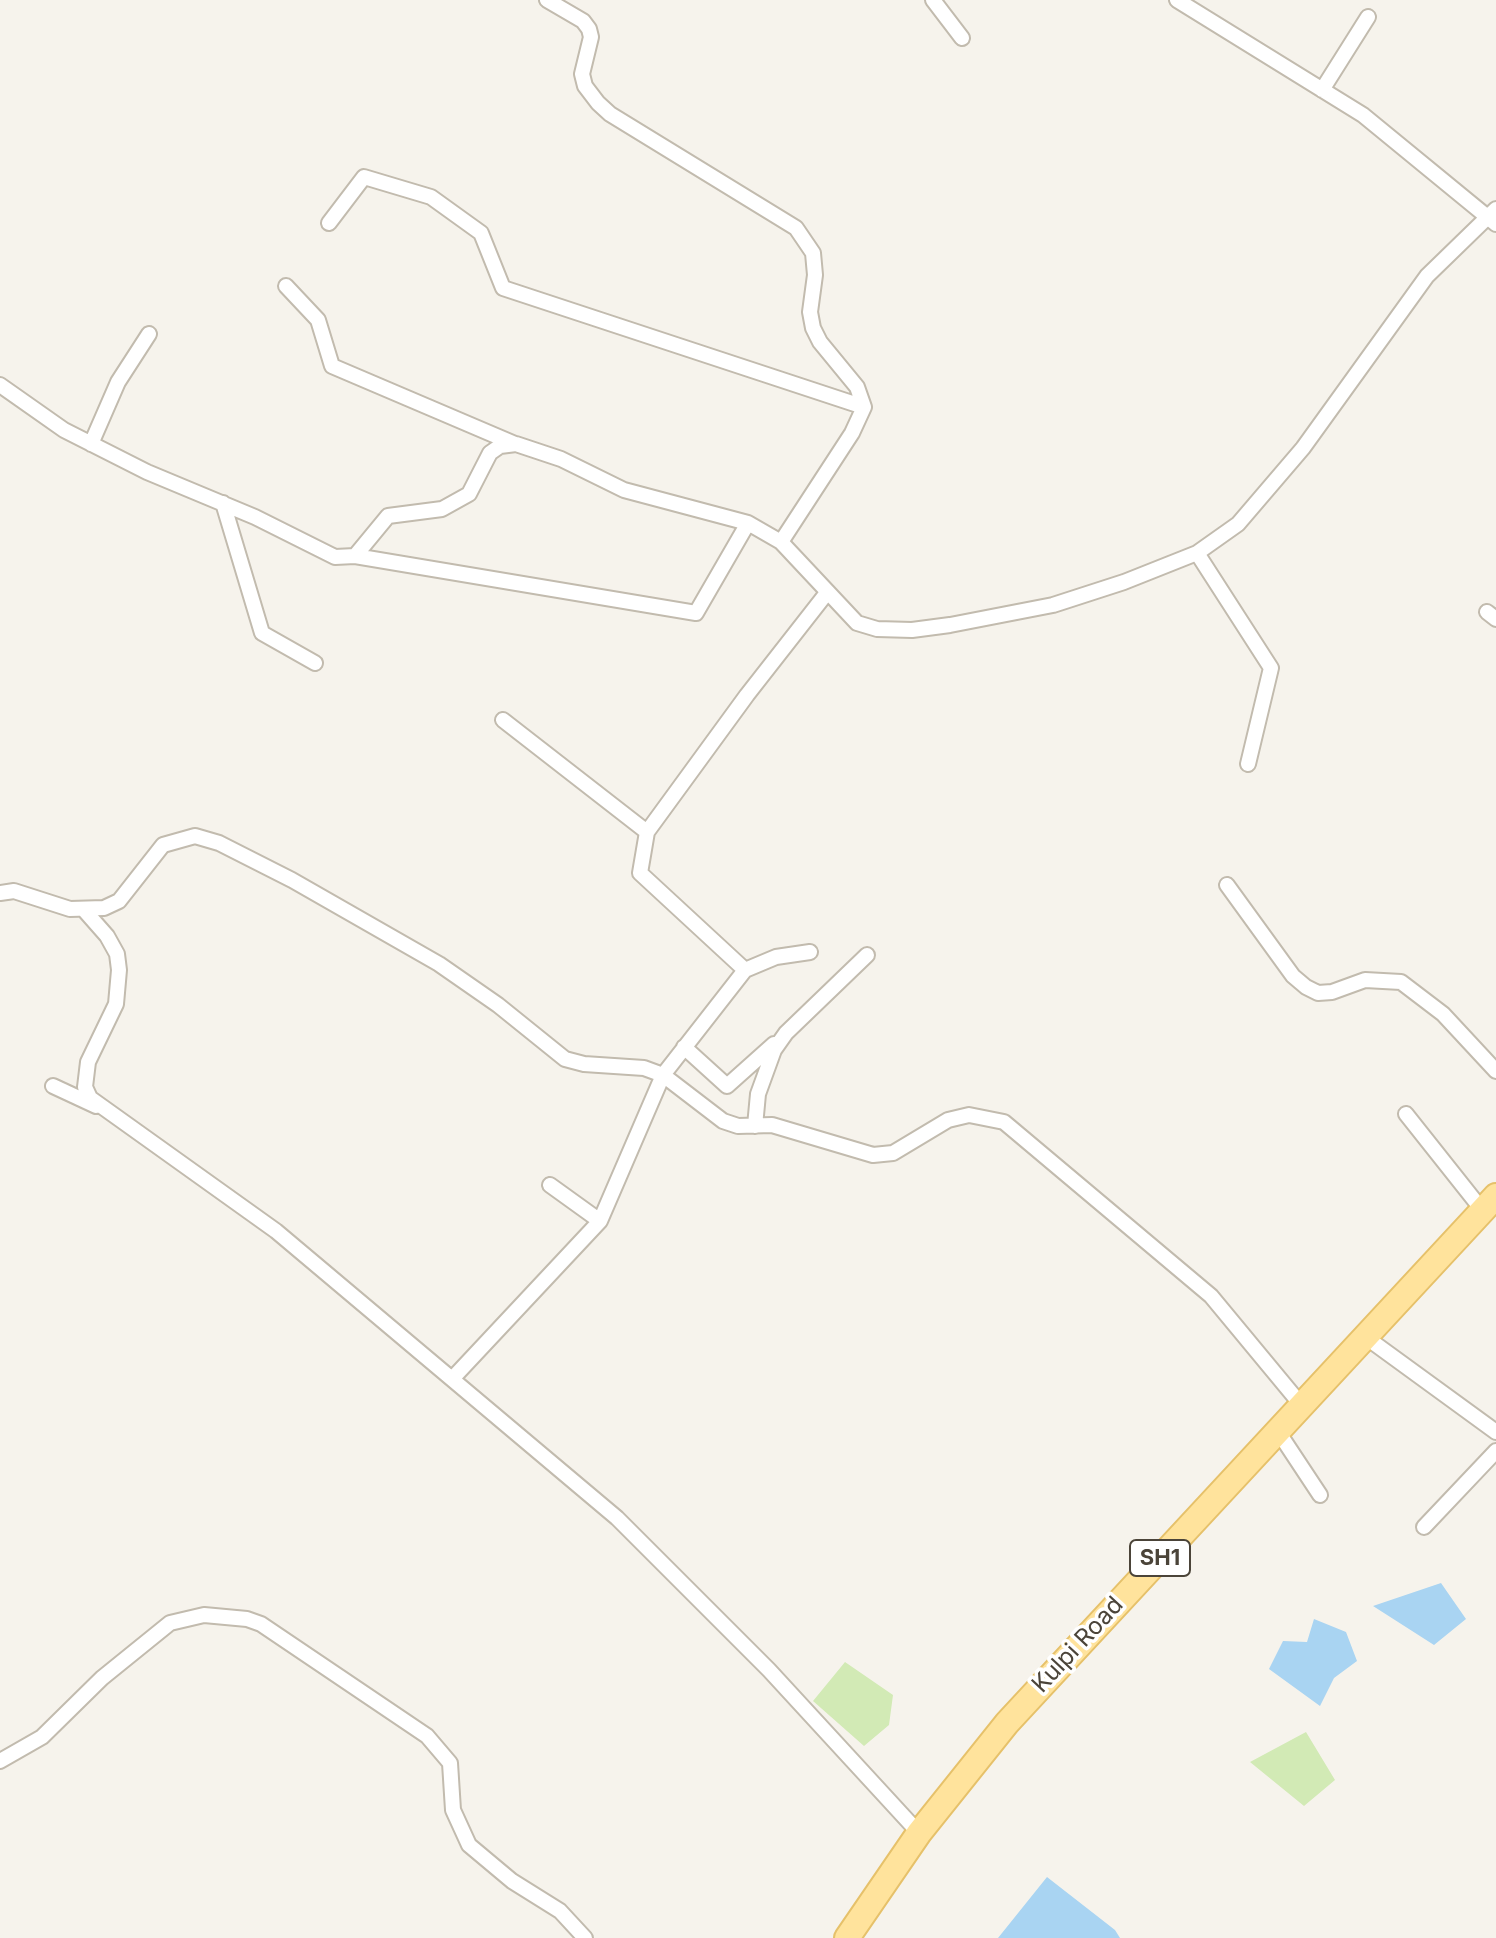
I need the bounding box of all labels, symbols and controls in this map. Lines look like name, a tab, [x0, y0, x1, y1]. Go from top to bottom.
road number: SH1	[1130, 1540, 1190, 1576]
street label: Kulpi Road	[1026, 1591, 1130, 1699]

